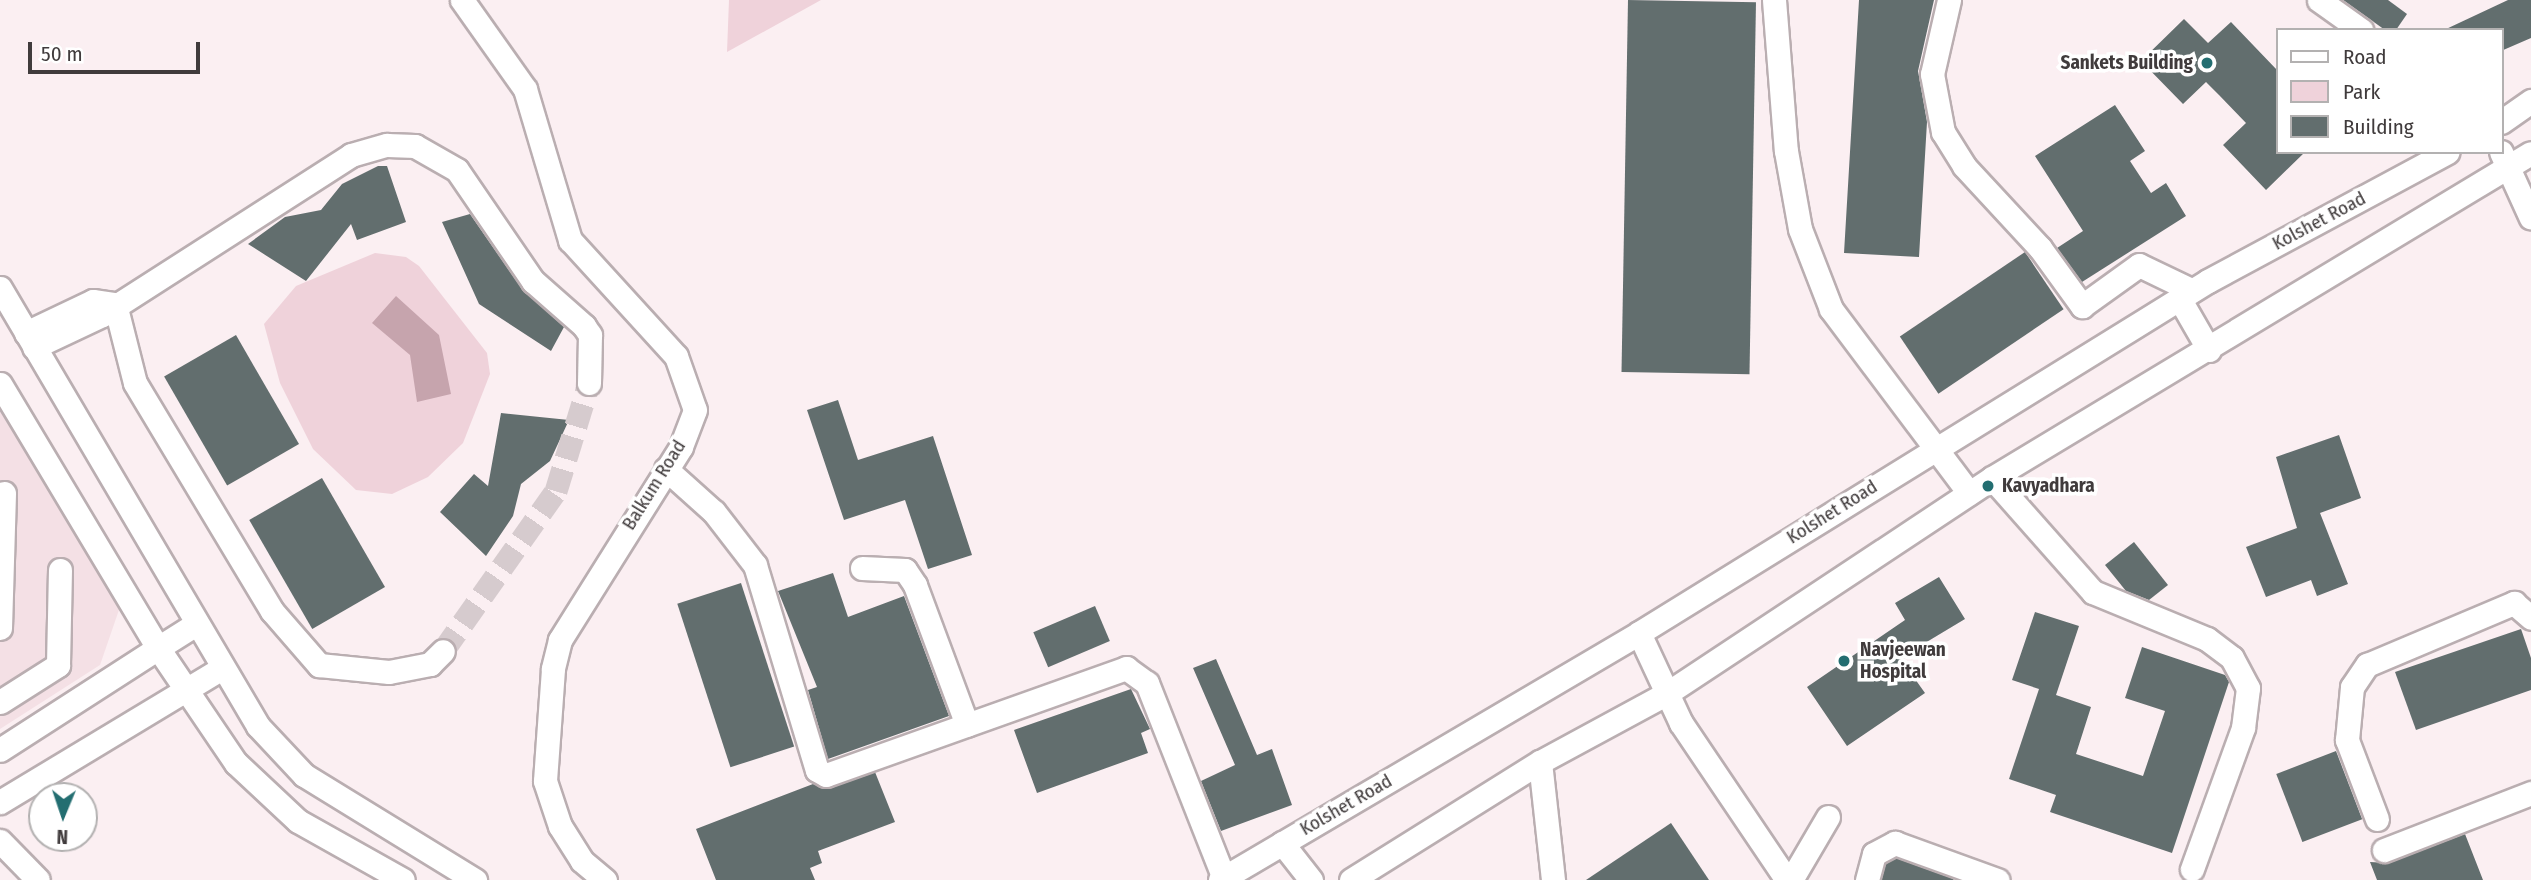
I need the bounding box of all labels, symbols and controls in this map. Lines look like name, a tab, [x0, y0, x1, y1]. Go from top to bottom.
scale bar	[32, 28, 203, 72]
legend	[2276, 28, 2503, 154]
text: 50 m	[41, 41, 83, 67]
text: Road	[2343, 44, 2387, 70]
place label: Sankets Building	[2061, 52, 2193, 74]
marker: Sankets Building	[2199, 55, 2215, 71]
text: Park	[2343, 79, 2380, 105]
text: Building	[2343, 114, 2414, 140]
street label: Kolshet Road	[2268, 187, 2370, 255]
street label: Balkum Road	[617, 436, 691, 534]
street label: Kolshet Road	[1783, 475, 1881, 549]
place label: Kavyadhara	[2002, 475, 2095, 497]
marker: Kavyadhara	[1980, 478, 1996, 494]
place label: Navjeewan Hospital	[1860, 639, 1946, 683]
marker: Navjeewan Hospital	[1834, 651, 1854, 671]
street label: Kolshet Road	[1296, 770, 1396, 840]
north arrow	[28, 782, 98, 852]
text: N	[56, 825, 68, 848]

